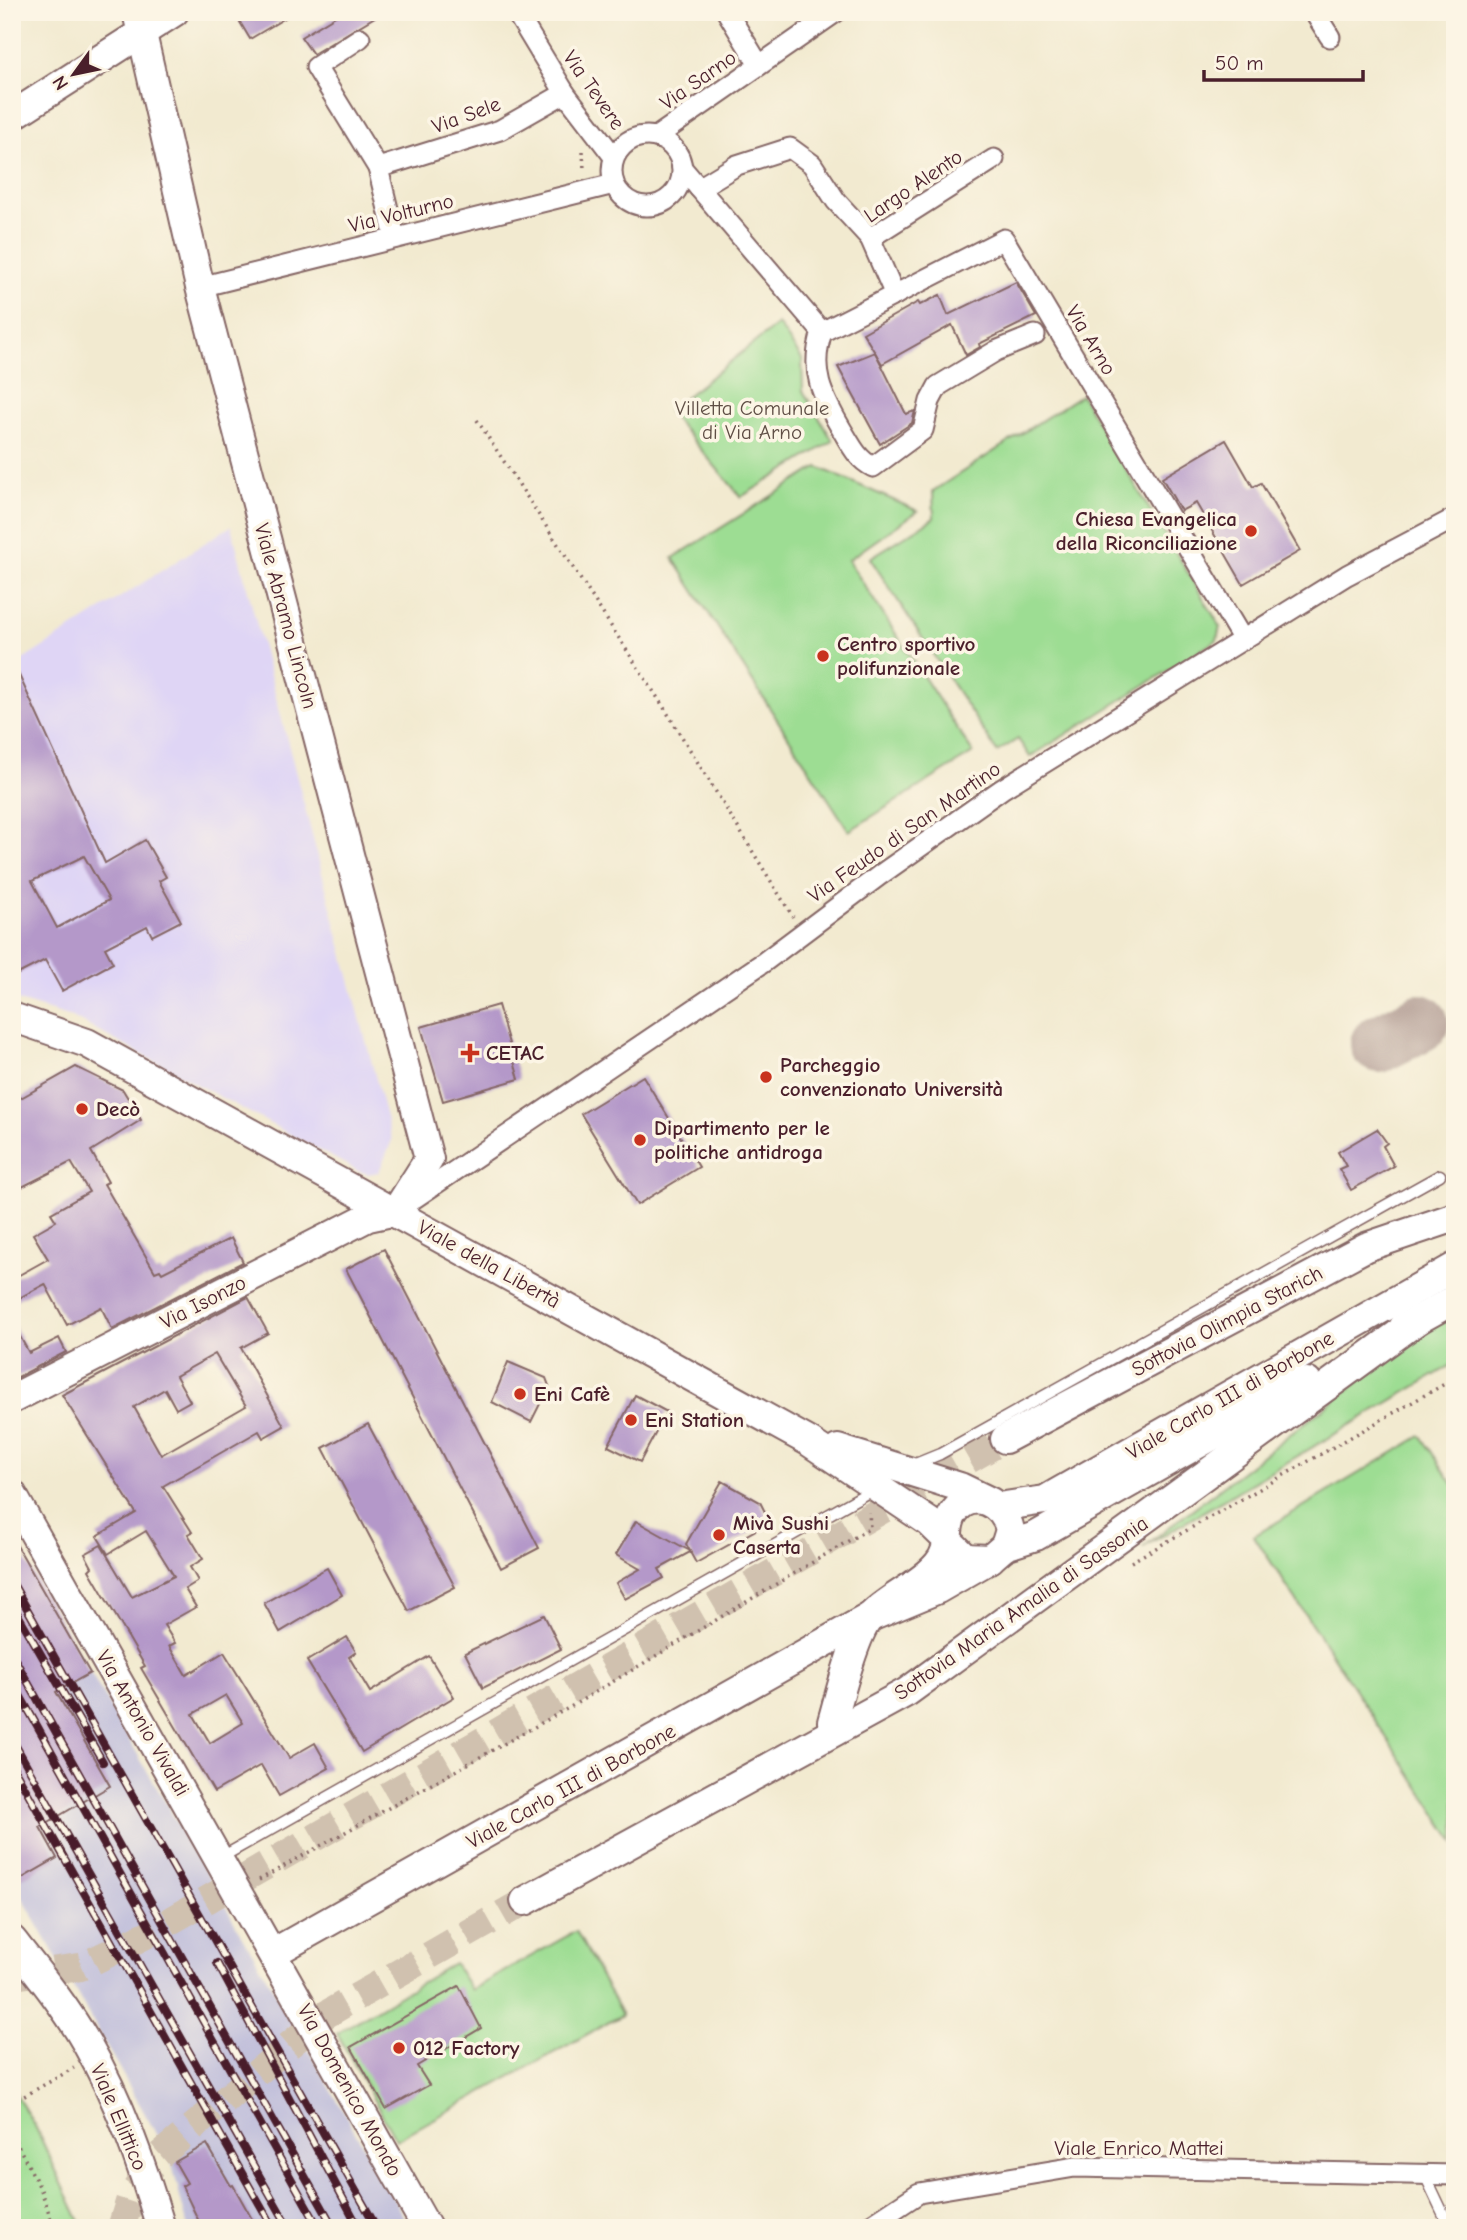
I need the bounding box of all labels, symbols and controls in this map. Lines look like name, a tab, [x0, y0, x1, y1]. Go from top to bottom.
north arrow	[38, 38, 108, 108]
scale bar	[1204, 38, 1364, 82]
street label: Via Sarno	[655, 45, 741, 115]
street label: Via Tevere	[558, 46, 630, 134]
text: 50 m	[1215, 51, 1264, 75]
text: N	[48, 72, 73, 94]
street label: Via Sele	[428, 92, 504, 138]
street label: Largo Alento	[859, 144, 967, 228]
street label: Via Volturno	[346, 188, 456, 238]
street label: Via Arno	[1061, 301, 1121, 379]
park label: Villetta Comunale di Via Arno	[675, 396, 829, 444]
place label: Chiesa Evangelica della Riconciliazione	[1056, 507, 1237, 555]
street label: Viale Abramo Lincoln	[250, 521, 322, 711]
marker: Chiesa Evangelica della Riconciliazione	[1243, 523, 1259, 539]
place label: Centro sportivo polifunzionale	[837, 632, 975, 680]
marker: Centro sportivo polifunzionale	[815, 648, 831, 664]
street label: Via Feudo di San Martino	[803, 756, 1005, 908]
place label: CETAC	[486, 1041, 544, 1065]
marker: CETAC	[460, 1043, 480, 1063]
place label: Parcheggio convenzionato Università	[780, 1053, 1003, 1101]
marker: Parcheggio convenzionato Università	[758, 1069, 774, 1085]
place label: Decò	[96, 1097, 140, 1121]
marker: Decò	[74, 1101, 90, 1117]
place label: Dipartimento per le politiche antidroga	[654, 1116, 830, 1164]
marker: Dipartimento per le politiche antidroga	[632, 1132, 648, 1148]
street label: Viale della Libertà	[414, 1215, 564, 1313]
street label: Sottovia Olimpia Starich	[1128, 1261, 1326, 1381]
street label: Via Isonzo	[156, 1270, 250, 1334]
street label: Viale Carlo III di Borbone	[1122, 1326, 1338, 1464]
place label: Eni Cafè	[534, 1382, 610, 1406]
marker: Eni Cafè	[512, 1386, 528, 1402]
place label: Eni Station	[645, 1408, 744, 1432]
marker: Eni Station	[623, 1412, 639, 1428]
place label: Mivà Sushi Caserta	[733, 1511, 829, 1559]
street label: Sottovia Maria Amalia di Sassonia	[889, 1511, 1153, 1705]
marker: Mivà Sushi Caserta	[711, 1527, 727, 1543]
street label: Via Antonio Vivaldi	[92, 1646, 194, 1800]
street label: Viale Carlo III di Borbone	[462, 1718, 680, 1854]
street label: Via Domenico Mondo	[293, 2000, 407, 2180]
place label: 012 Factory	[413, 2036, 520, 2060]
marker: 012 Factory	[391, 2040, 407, 2056]
street label: Viale Ellittico	[86, 2060, 152, 2174]
street label: Viale Enrico Mattei	[1054, 2136, 1224, 2160]

